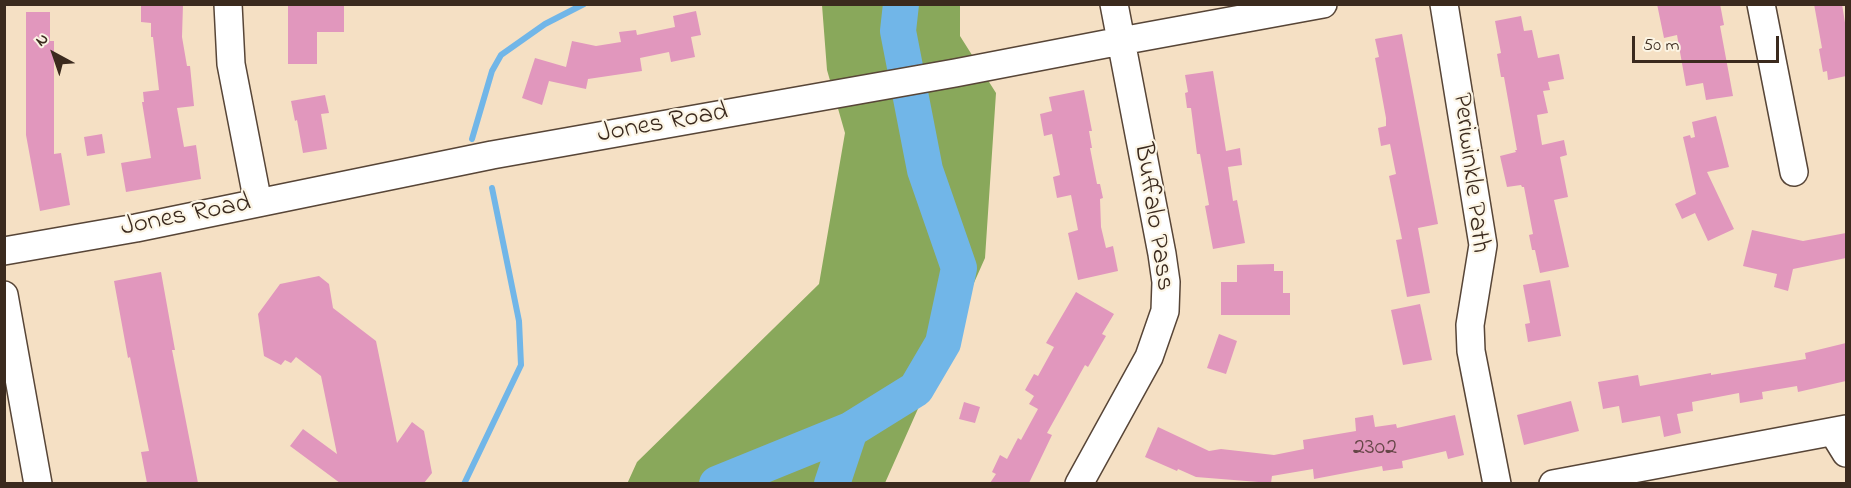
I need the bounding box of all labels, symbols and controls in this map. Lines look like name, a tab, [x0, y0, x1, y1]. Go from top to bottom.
north arrow	[24, 24, 84, 84]
scale bar	[1635, 24, 1782, 62]
text: N	[31, 28, 54, 53]
text: 50 m	[1643, 33, 1680, 59]
street label: Periwinkle Path	[1443, 91, 1495, 255]
street label: Jones Road	[595, 98, 731, 152]
street label: Buffalo Pass	[1124, 141, 1180, 293]
street label: Jones Road	[118, 189, 254, 245]
house number: 2302	[1353, 435, 1397, 463]

